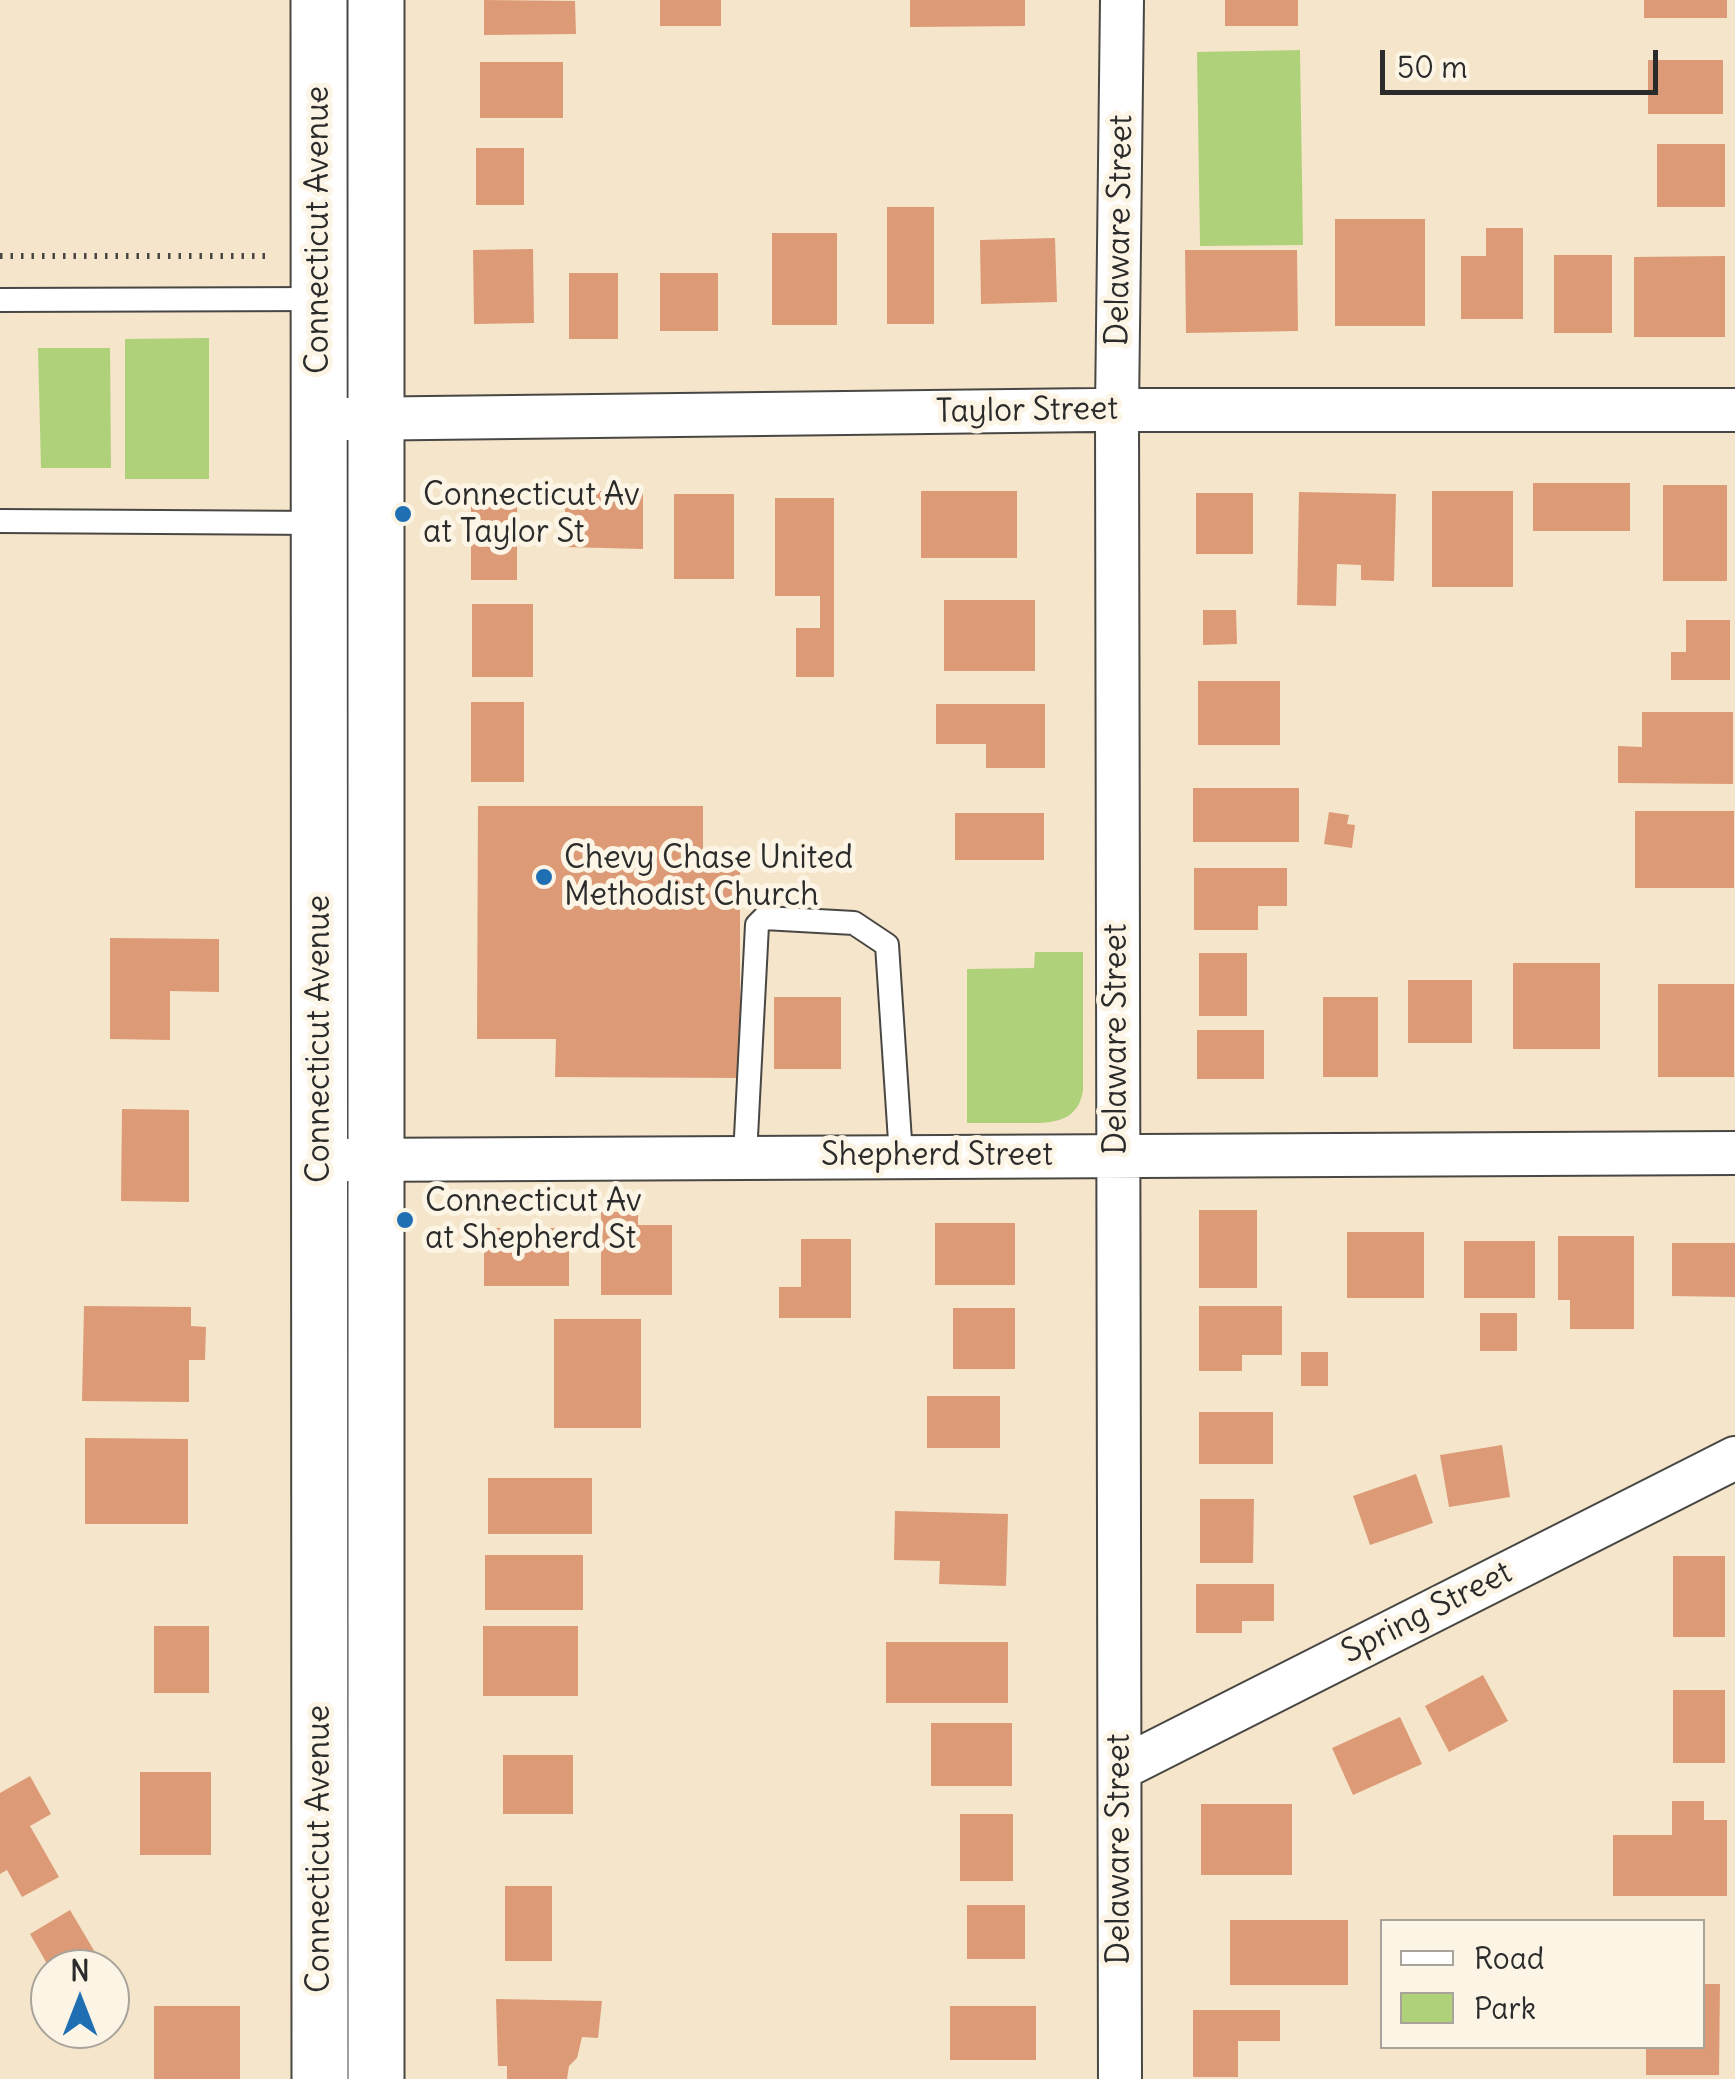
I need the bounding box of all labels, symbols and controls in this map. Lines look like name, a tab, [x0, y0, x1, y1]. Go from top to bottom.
scale bar	[1385, 30, 1662, 92]
text: 50 m	[1397, 48, 1467, 86]
street label: Connecticut Avenue	[300, 86, 338, 374]
street label: Delaware Street	[1099, 114, 1141, 346]
street label: Taylor Street	[936, 390, 1118, 432]
place label: Connecticut Av at Taylor St	[423, 477, 640, 552]
marker: Connecticut Av at Taylor St	[392, 503, 414, 525]
place label: Chevy Chase United Methodist Church	[564, 840, 853, 915]
marker: Chevy Chase United Methodist Church	[533, 866, 555, 888]
street label: Connecticut Avenue	[301, 895, 339, 1183]
street label: Delaware Street	[1098, 923, 1136, 1155]
street label: Shepherd Street	[821, 1137, 1053, 1175]
place label: Connecticut Av at Shepherd St	[425, 1183, 642, 1258]
marker: Connecticut Av at Shepherd St	[394, 1209, 416, 1231]
street label: Spring Street	[1336, 1554, 1518, 1672]
street label: Connecticut Avenue	[301, 1705, 339, 1993]
street label: Delaware Street	[1101, 1733, 1139, 1965]
legend	[1380, 1919, 1705, 2049]
text: Road	[1474, 1939, 1544, 1977]
north arrow	[30, 1949, 130, 2049]
text: N	[70, 1953, 90, 1989]
text: Park	[1474, 1989, 1536, 2027]

